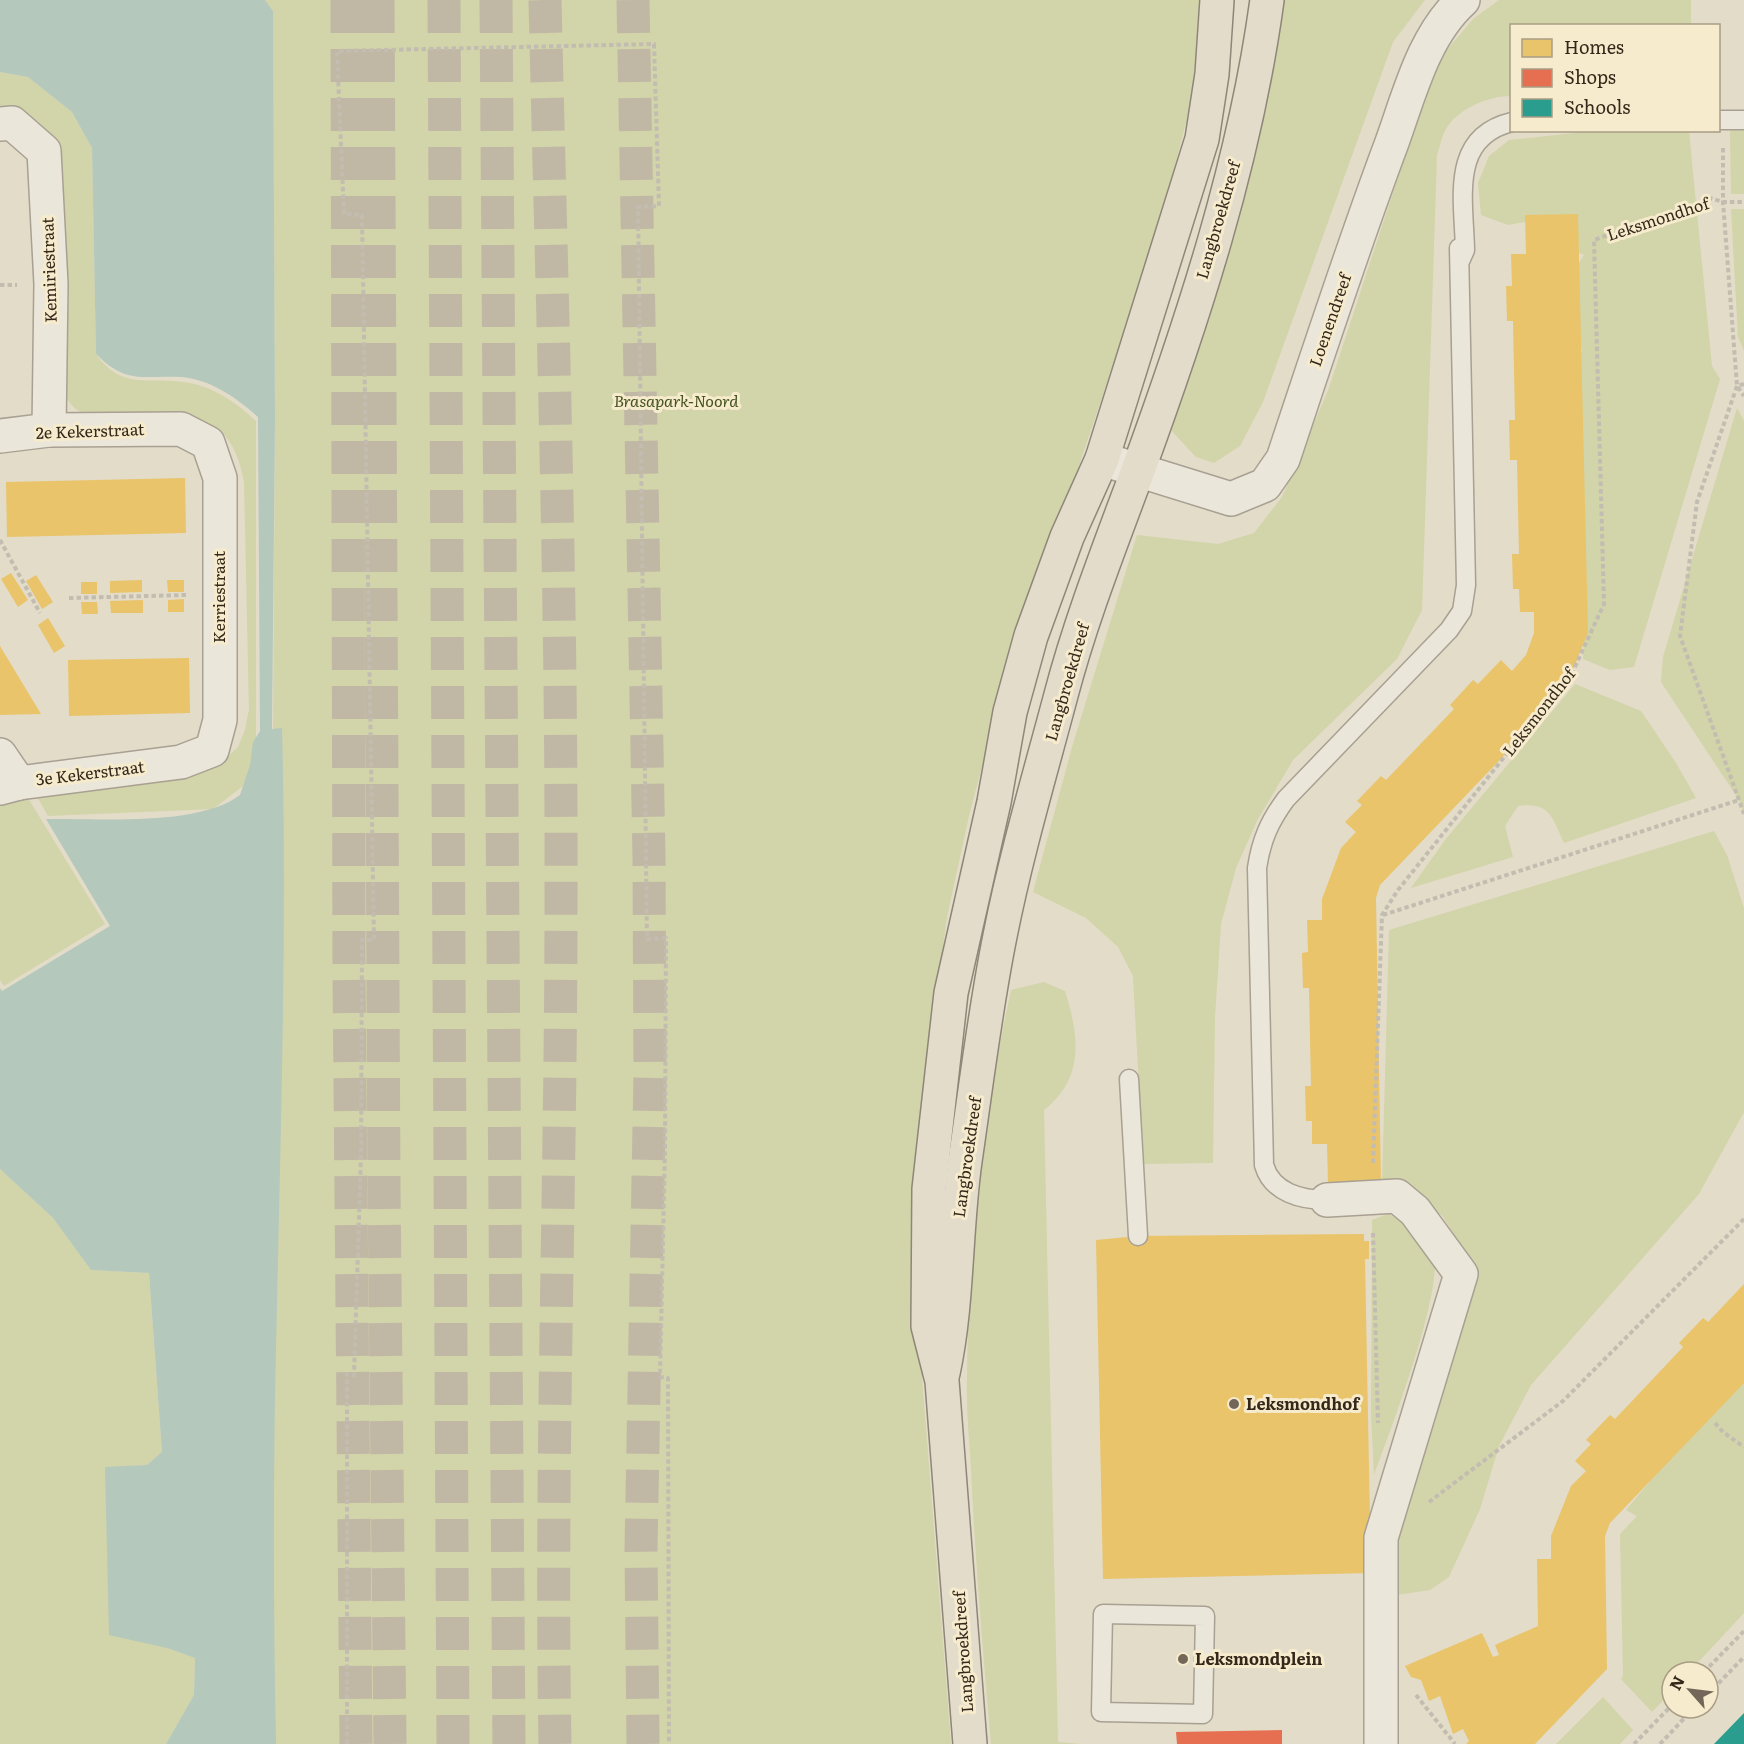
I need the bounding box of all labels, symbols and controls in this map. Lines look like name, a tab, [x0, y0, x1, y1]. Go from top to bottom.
legend	[1510, 24, 1720, 132]
text: Homes	[1564, 33, 1624, 60]
text: Shops	[1564, 63, 1616, 90]
text: Schools	[1564, 93, 1630, 120]
street label: Langbroekdreef	[1189, 156, 1246, 282]
street label: Leksmondhof	[1603, 190, 1714, 246]
street label: Kemiriestraat	[34, 216, 62, 323]
street label: Loenendreef	[1302, 268, 1357, 369]
park label: Brasapark-Noord	[614, 388, 739, 412]
street label: 2e Kekerstraat	[35, 416, 145, 444]
street label: Kerriestraat	[206, 550, 230, 643]
street label: Langbroekdreef	[1038, 618, 1095, 744]
street label: Leksmondhof	[1496, 661, 1581, 761]
street label: 3e Kekerstraat	[34, 753, 146, 791]
street label: Langbroekdreef	[946, 1093, 987, 1219]
place label: Leksmondhof	[1246, 1391, 1361, 1415]
marker: Leksmondhof	[1227, 1397, 1241, 1411]
street label: Langbroekdreef	[946, 1589, 978, 1714]
place label: Leksmondplein	[1195, 1646, 1322, 1670]
marker: Leksmondplein	[1176, 1652, 1190, 1666]
north arrow	[1660, 1660, 1720, 1720]
text: N	[1662, 1671, 1690, 1694]

